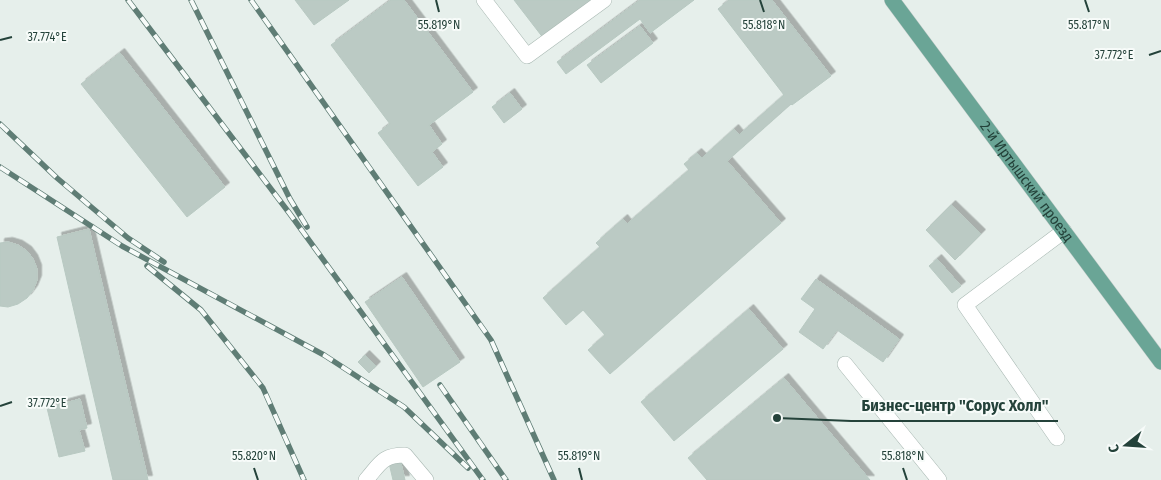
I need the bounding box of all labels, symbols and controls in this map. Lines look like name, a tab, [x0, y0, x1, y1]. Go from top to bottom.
text: 55.819°N	[418, 18, 460, 32]
text: 55.818°N	[743, 18, 785, 32]
text: 55.817°N	[1068, 18, 1110, 32]
text: 37.774°E	[27, 30, 67, 44]
text: 37.772°E	[1095, 48, 1134, 62]
street label: 2-й Иртышский проезд	[976, 118, 1077, 245]
callout: Бизнес-центр "Сорус Холл"	[851, 390, 1058, 421]
text: 37.772°E	[28, 396, 67, 410]
text: Бизнес-центр "Сорус Холл"	[861, 396, 1049, 415]
north arrow	[1101, 420, 1151, 470]
text: С	[1105, 442, 1123, 455]
text: 55.820°N	[232, 449, 276, 463]
text: 55.819°N	[558, 449, 600, 463]
text: 55.818°N	[882, 449, 924, 463]

